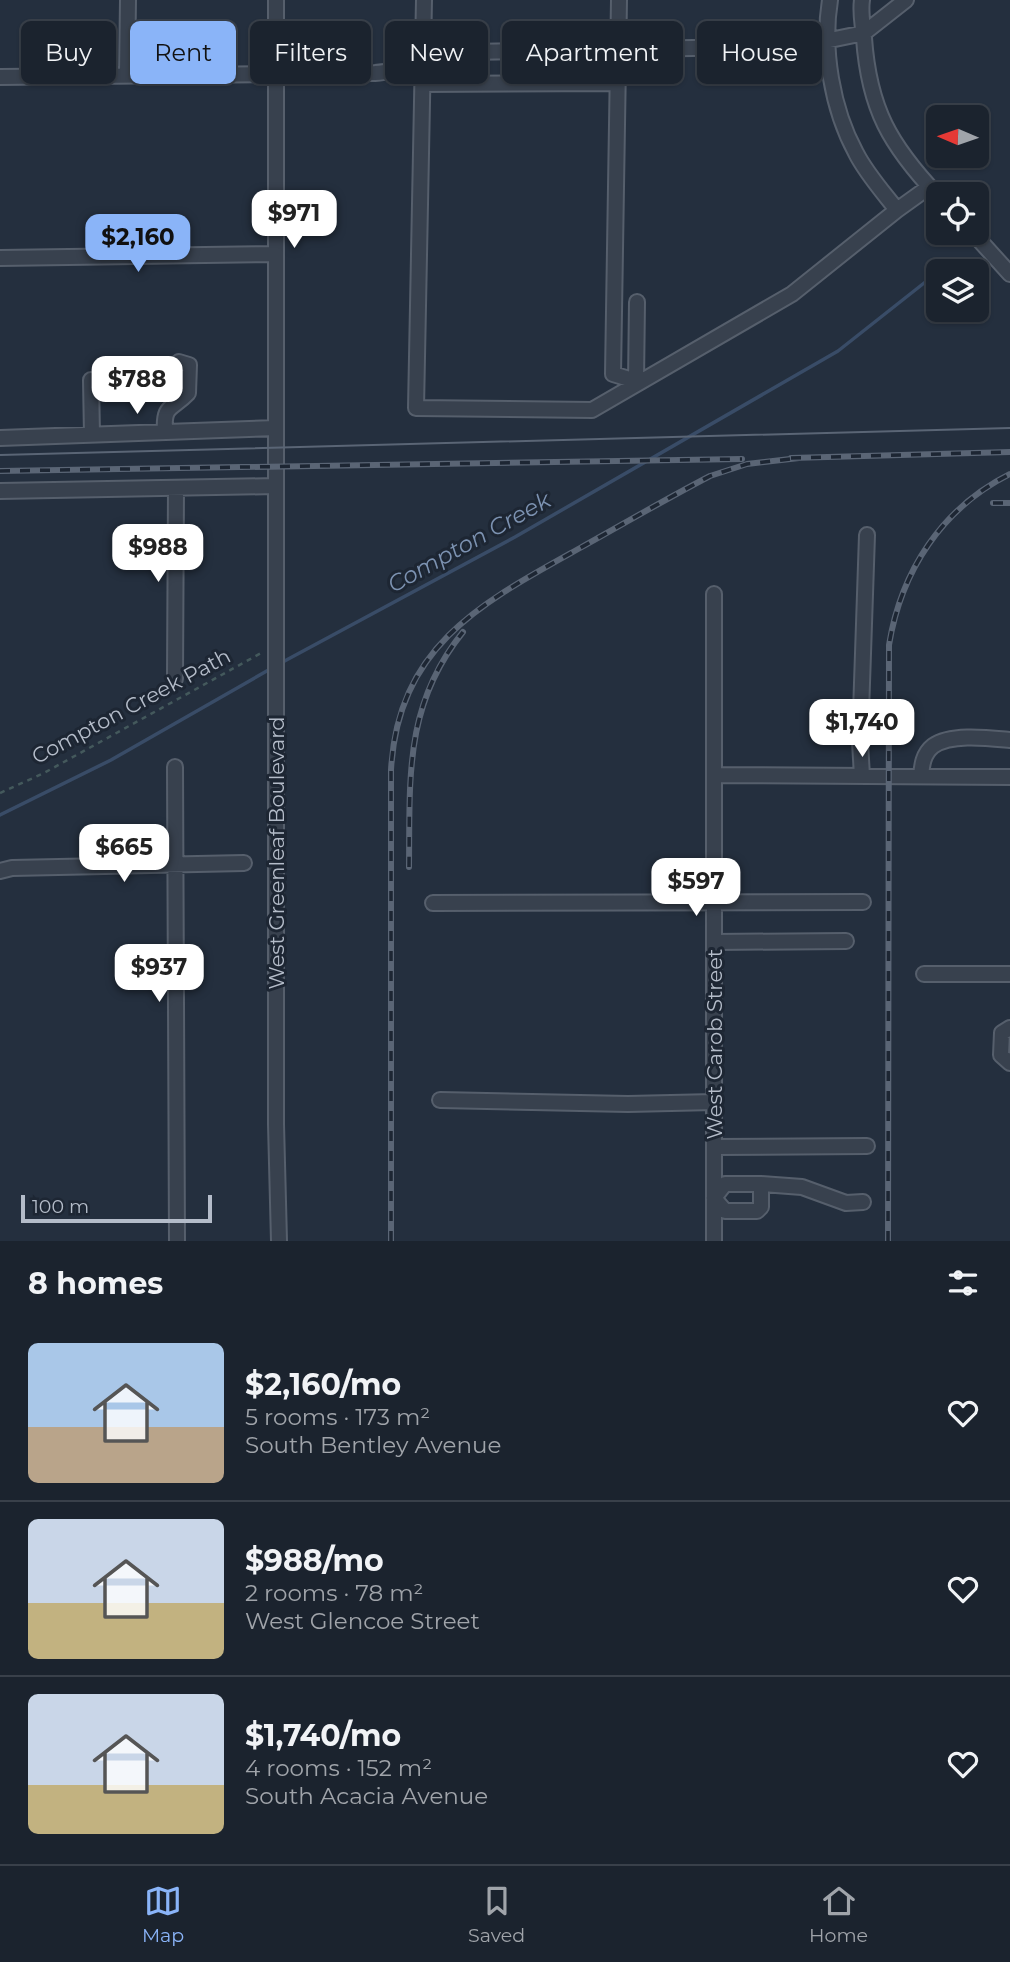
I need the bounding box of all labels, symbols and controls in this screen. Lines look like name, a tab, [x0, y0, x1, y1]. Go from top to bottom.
chip: Buy	[21, 21, 116, 84]
chip: Rent	[130, 21, 236, 84]
chip: Filters	[250, 21, 371, 84]
chip: New	[385, 21, 488, 84]
chip: Apartment	[502, 21, 683, 84]
chip: House	[697, 21, 822, 84]
north arrow	[926, 105, 989, 168]
map controls	[926, 105, 989, 322]
button: locate	[926, 182, 989, 245]
pin: $971	[253, 190, 335, 250]
text: $971	[268, 199, 320, 227]
pin: $2,160	[81, 215, 195, 274]
text: $2,160	[101, 223, 175, 251]
button: layers	[926, 259, 989, 322]
pin: $788	[96, 356, 178, 416]
text: $788	[108, 365, 166, 393]
water label: Compton Creek	[382, 485, 557, 598]
pin: $988	[117, 524, 199, 584]
text: $988	[128, 533, 188, 561]
street label: Compton Creek Path	[27, 643, 235, 769]
pin: $1,740	[805, 700, 919, 759]
text: $1,740	[825, 708, 899, 736]
street label: West Greenleaf Boulevard	[264, 716, 289, 990]
pin: $665	[83, 824, 165, 884]
text: $665	[95, 833, 153, 861]
pin: $597	[655, 858, 737, 918]
text: $597	[667, 867, 725, 895]
pin: $937	[118, 944, 200, 1004]
street label: West Carob Street	[702, 949, 727, 1139]
text: $937	[131, 953, 187, 981]
scale bar	[21, 1192, 212, 1224]
text: 100 m	[32, 1195, 89, 1218]
icon: filters	[944, 1264, 982, 1302]
text: 8 homes	[28, 1265, 163, 1302]
text: $2,160/mo	[245, 1366, 401, 1403]
icon: home	[84, 1371, 168, 1455]
icon: heart	[944, 1394, 982, 1432]
text: 5 rooms · 173 m²	[245, 1403, 430, 1431]
text: South Bentley Avenue	[245, 1431, 501, 1459]
text: $988/mo	[245, 1542, 384, 1579]
icon: home	[84, 1547, 168, 1631]
icon: heart	[944, 1570, 982, 1608]
text: 2 rooms · 78 m²	[245, 1579, 423, 1607]
text: West Glencoe Street	[245, 1607, 480, 1635]
text: $1,740/mo	[245, 1717, 401, 1754]
icon: home	[84, 1722, 168, 1806]
icon: heart	[944, 1745, 982, 1783]
text: 4 rooms · 152 m²	[245, 1754, 432, 1782]
text: South Acacia Avenue	[245, 1782, 488, 1810]
tab: Map	[142, 1882, 184, 1947]
tab: Saved	[468, 1882, 525, 1947]
tab: Home	[809, 1882, 868, 1947]

